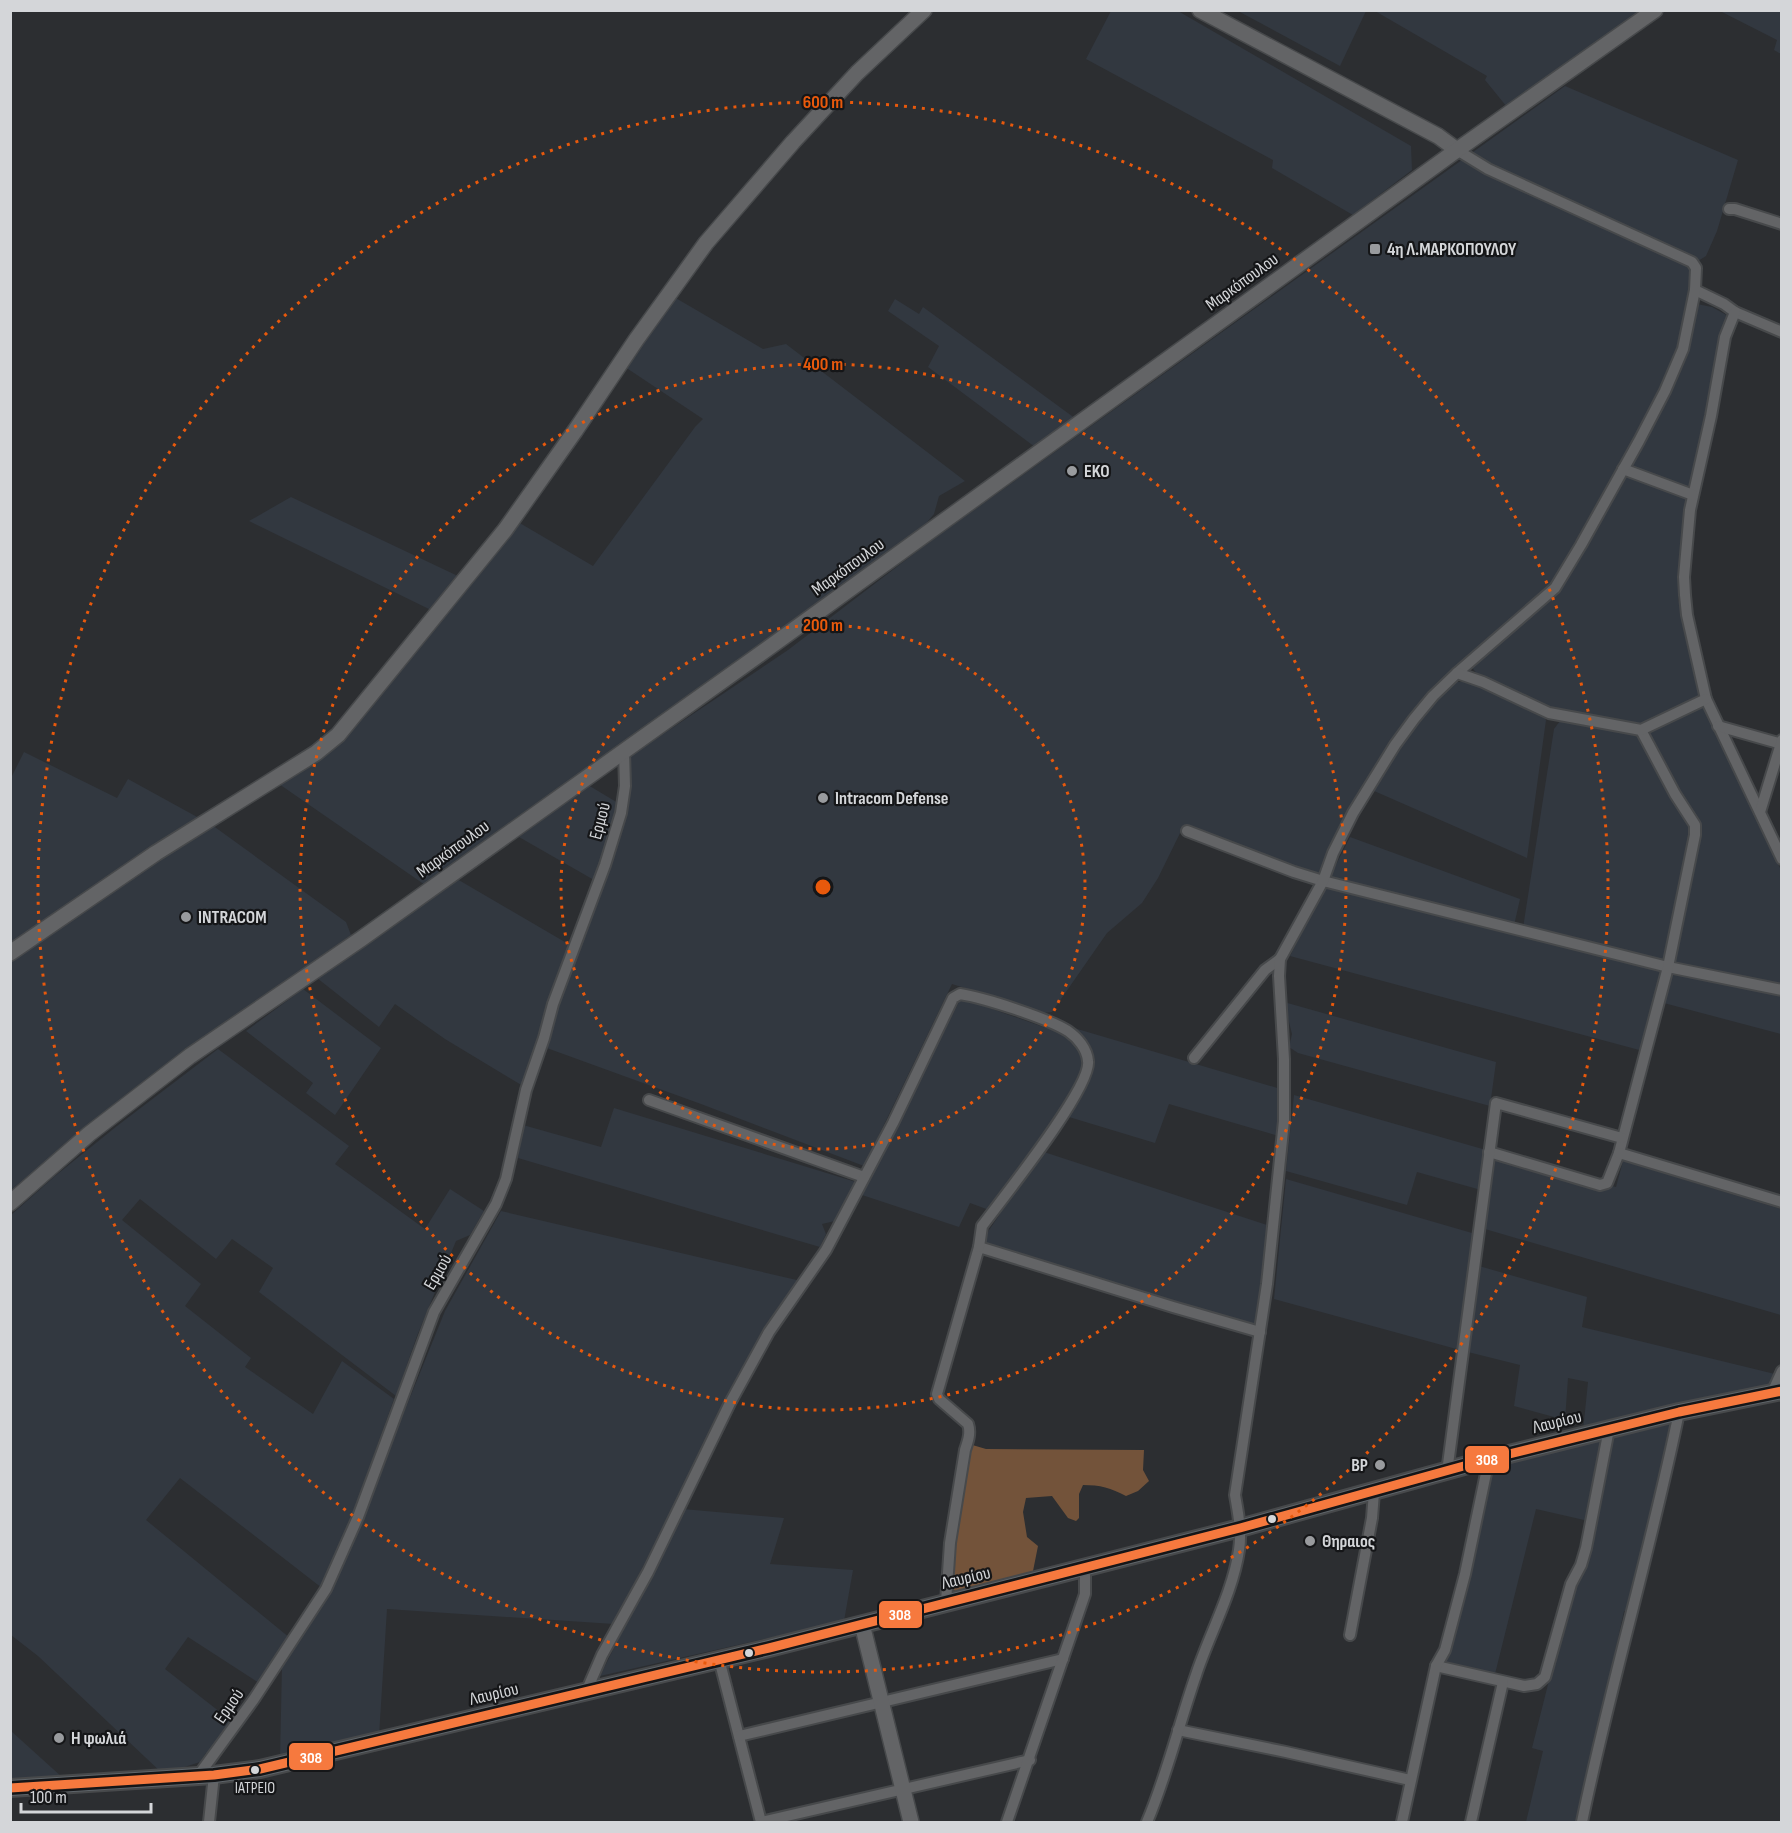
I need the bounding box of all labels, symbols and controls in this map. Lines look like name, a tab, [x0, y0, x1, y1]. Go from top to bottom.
text: 600 m	[803, 92, 843, 113]
place label: 4η Λ.ΜΑΡΚΟΠΟΥΛΟΥ	[1387, 239, 1517, 260]
marker: 4η Λ.ΜΑΡΚΟΠΟΥΛΟΥ	[1368, 242, 1382, 256]
street label: Μαρκόπουλου	[1202, 249, 1282, 315]
text: 400 m	[803, 354, 843, 375]
place label: EKO	[1084, 461, 1110, 482]
marker: EKO	[1065, 464, 1079, 478]
street label: Μαρκόπουλου	[808, 534, 888, 600]
text: 200 m	[803, 615, 843, 636]
place label: Intracom Defense	[835, 788, 949, 809]
marker: Intracom Defense	[816, 791, 830, 805]
street label: Ερμού	[585, 800, 615, 842]
street label: Μαρκόπουλου	[413, 816, 493, 882]
centre of rings	[813, 877, 833, 897]
place label: INTRACOM	[198, 907, 267, 928]
marker: INTRACOM	[179, 910, 193, 924]
street label: Ερμού	[420, 1250, 456, 1294]
street label: Λαυρίου	[1529, 1406, 1584, 1438]
line badge: 308	[1464, 1445, 1510, 1474]
text: 308	[1476, 1451, 1499, 1470]
place label: BP	[1351, 1455, 1368, 1476]
marker: BP	[1373, 1458, 1387, 1472]
unlabelled marker	[1266, 1513, 1278, 1525]
place label: Θηραιος	[1322, 1531, 1375, 1552]
marker: Θηραιος	[1303, 1534, 1317, 1548]
street label: Λαυρίου	[938, 1562, 993, 1594]
line badge: 308	[878, 1600, 923, 1629]
text: 308	[889, 1606, 912, 1625]
unlabelled marker	[743, 1647, 755, 1659]
street label: Λαυρίου	[466, 1678, 521, 1710]
street label: Ερμού	[210, 1685, 248, 1727]
place label: Η φωλιά	[71, 1728, 126, 1749]
marker: Η φωλιά	[52, 1731, 66, 1745]
line badge: 308	[288, 1742, 334, 1771]
text: 308	[300, 1749, 323, 1768]
marker: ΙΑΤΡΕΙΟ	[249, 1764, 261, 1776]
scale bar	[21, 1776, 152, 1814]
place label: ΙΑΤΡΕΙΟ	[235, 1779, 275, 1798]
text: 100 m	[30, 1787, 67, 1808]

